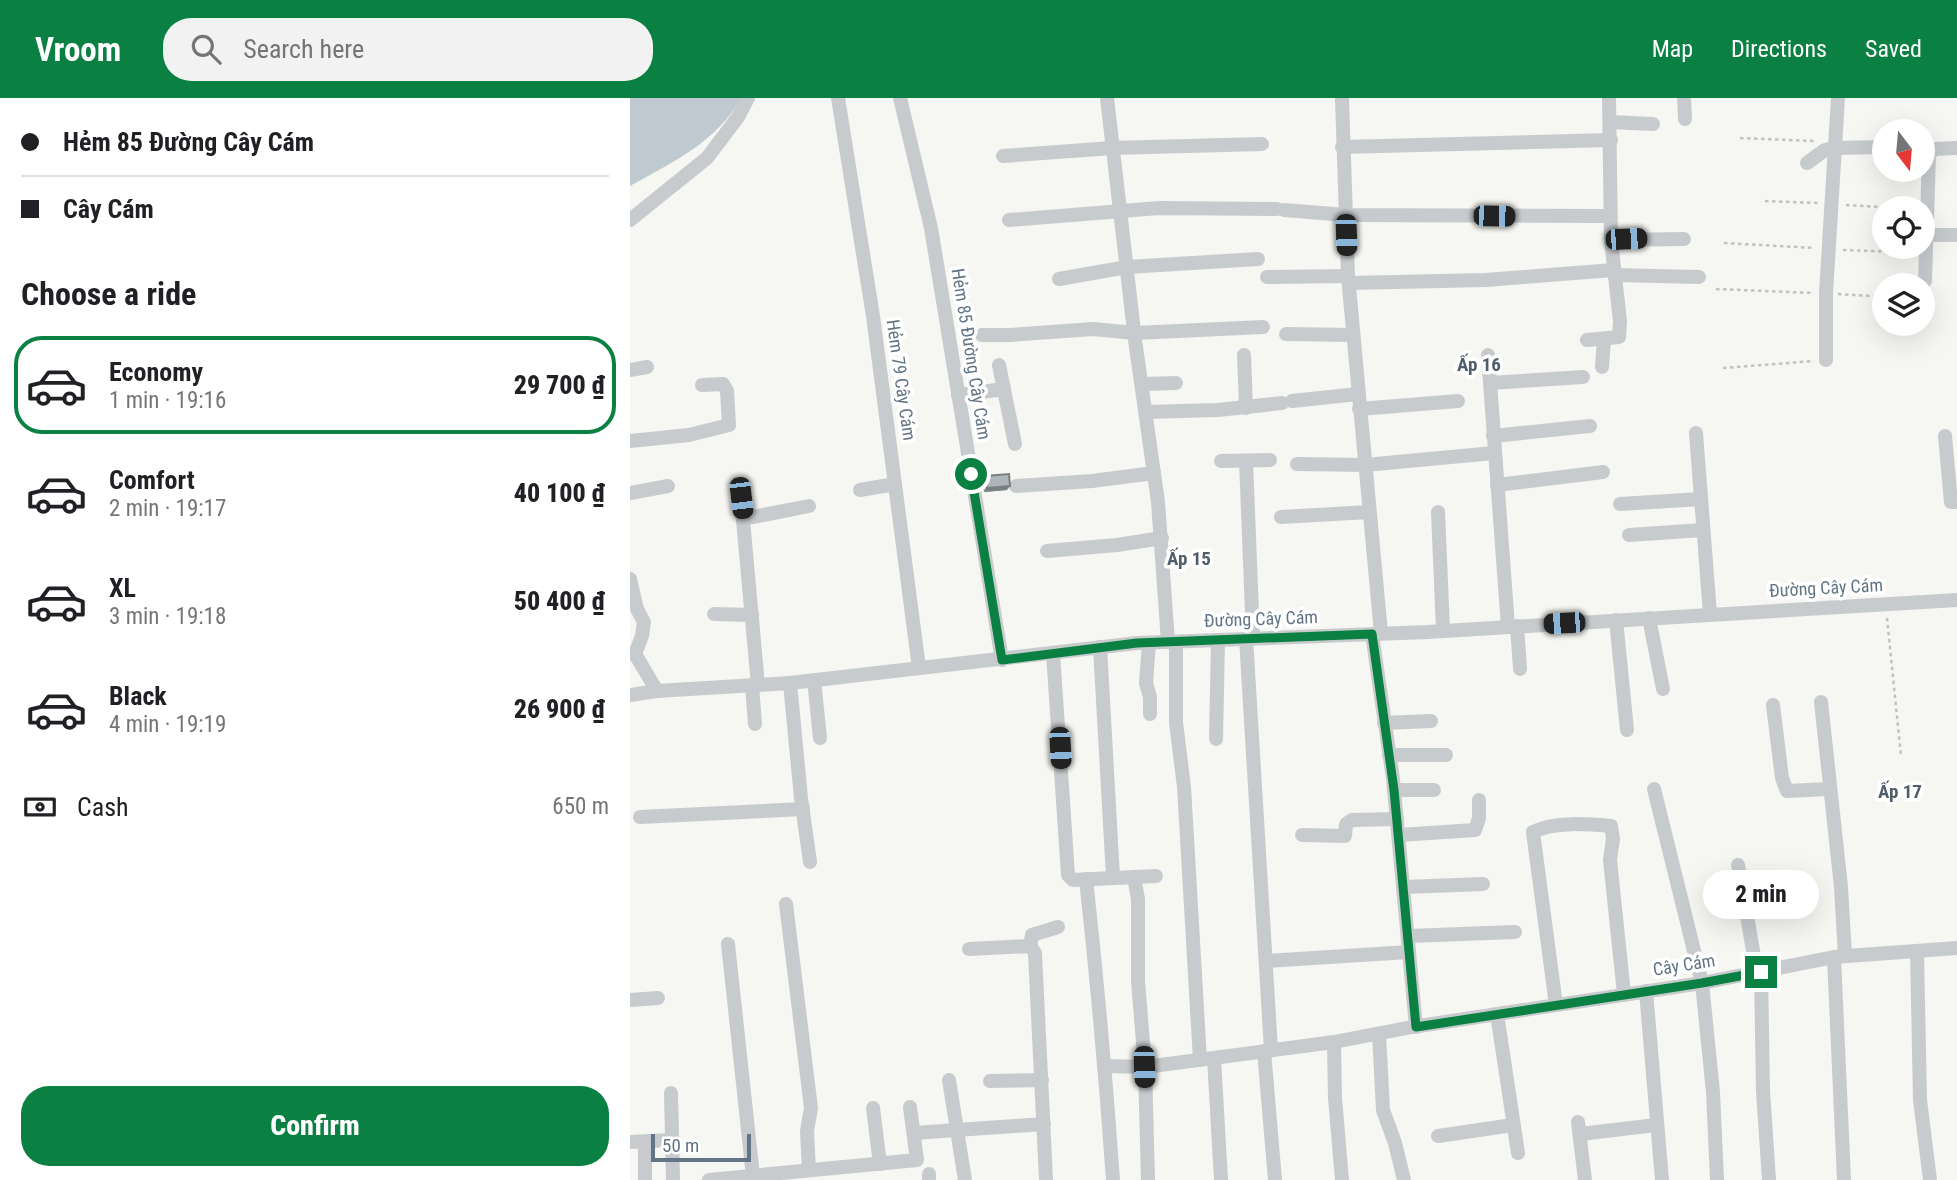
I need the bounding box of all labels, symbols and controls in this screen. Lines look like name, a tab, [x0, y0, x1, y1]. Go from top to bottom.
search box	[163, 18, 653, 81]
text: Vroom	[35, 30, 121, 69]
icon: search	[187, 30, 225, 68]
text: Search here	[243, 34, 364, 64]
text: Map	[1652, 35, 1693, 63]
text: Directions	[1731, 35, 1827, 63]
text: Saved	[1865, 35, 1922, 63]
north arrow	[1872, 119, 1936, 182]
map controls	[1872, 119, 1935, 336]
text: Hẻm 85 Đường Cây Cám	[63, 127, 314, 157]
text: Cây Cám	[63, 194, 154, 224]
button: locate	[1872, 196, 1935, 259]
car	[1473, 205, 1516, 227]
car	[1335, 214, 1358, 256]
car	[1605, 228, 1648, 250]
street label: Hẻm 85 Đường Cây Cám	[948, 267, 995, 441]
button: layers	[1872, 273, 1935, 336]
text: Choose a ride	[21, 275, 196, 313]
street label: Hẻm 79 Cây Cám	[883, 318, 920, 442]
district label: Ấp 16	[1457, 353, 1501, 376]
icon: car	[25, 354, 88, 417]
text: Economy	[109, 357, 203, 387]
text: 29 700 ₫	[514, 370, 605, 400]
text: 1 min · 19:16	[109, 387, 226, 414]
route start	[955, 458, 987, 490]
icon: car	[25, 462, 88, 525]
text: Comfort	[109, 465, 195, 495]
car	[729, 476, 754, 520]
text: 40 100 ₫	[514, 478, 605, 508]
text: 2 min · 19:17	[109, 495, 226, 522]
district label: Ấp 15	[1167, 547, 1211, 570]
icon: car	[25, 570, 88, 633]
text: XL	[109, 573, 136, 603]
street label: Đường Cây Cám	[1769, 574, 1883, 601]
text: 50 400 ₫	[514, 586, 605, 616]
text: 3 min · 19:18	[109, 603, 226, 630]
street label: Đường Cây Cám	[1204, 606, 1318, 631]
car	[1543, 611, 1586, 635]
icon: car	[25, 678, 88, 741]
text: Black	[109, 681, 167, 711]
text: 26 900 ₫	[514, 694, 605, 724]
text: 4 min · 19:19	[109, 711, 226, 738]
car	[1049, 726, 1072, 770]
district label: Ấp 17	[1878, 780, 1922, 803]
icon: cash	[21, 788, 59, 826]
text: Cash	[77, 792, 129, 822]
text: 650 m	[552, 793, 609, 820]
callout: 2 min	[1703, 870, 1819, 920]
text: 2 min	[1735, 881, 1787, 908]
street label: Cây Cám	[1651, 949, 1717, 980]
route end	[1745, 956, 1777, 988]
car	[1133, 1046, 1156, 1088]
button: Confirm	[21, 1086, 609, 1166]
scale bar	[651, 1131, 751, 1163]
text: 50 m	[662, 1134, 699, 1157]

